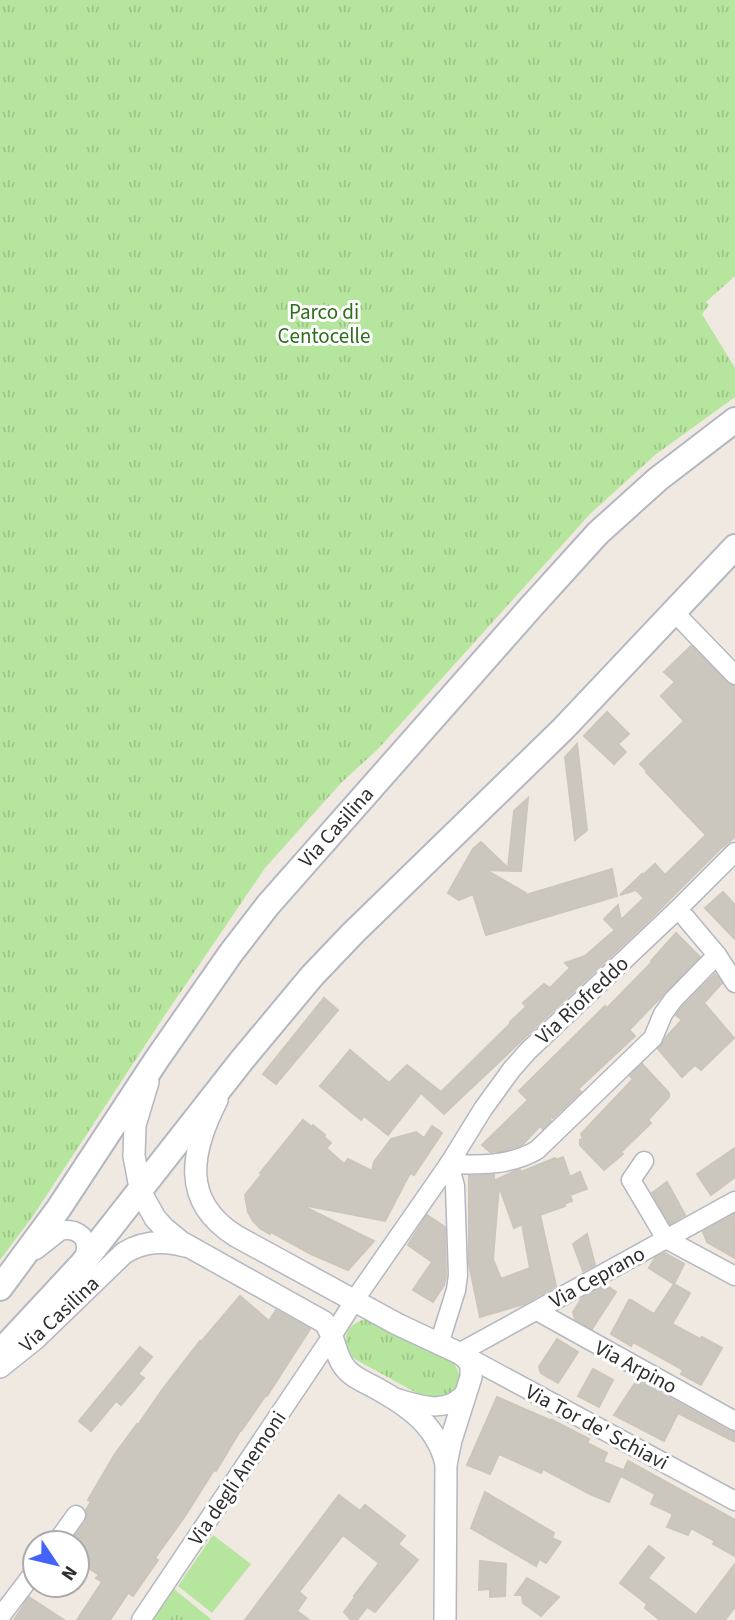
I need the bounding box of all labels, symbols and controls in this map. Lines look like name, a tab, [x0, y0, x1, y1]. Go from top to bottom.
park label: Parco di Centocelle	[278, 297, 370, 351]
street label: Via Casilina	[291, 780, 381, 874]
street label: Via Riofreddo	[529, 949, 635, 1051]
street label: Via Ceprano	[544, 1238, 650, 1316]
street label: Via Casilina	[12, 1269, 106, 1359]
street label: Via Arpino	[590, 1333, 682, 1401]
street label: Via Tor de' Schiavi	[520, 1377, 674, 1477]
street label: Via degli Anemoni	[181, 1405, 293, 1551]
north arrow	[21, 1529, 91, 1599]
text: N	[54, 1560, 83, 1586]

